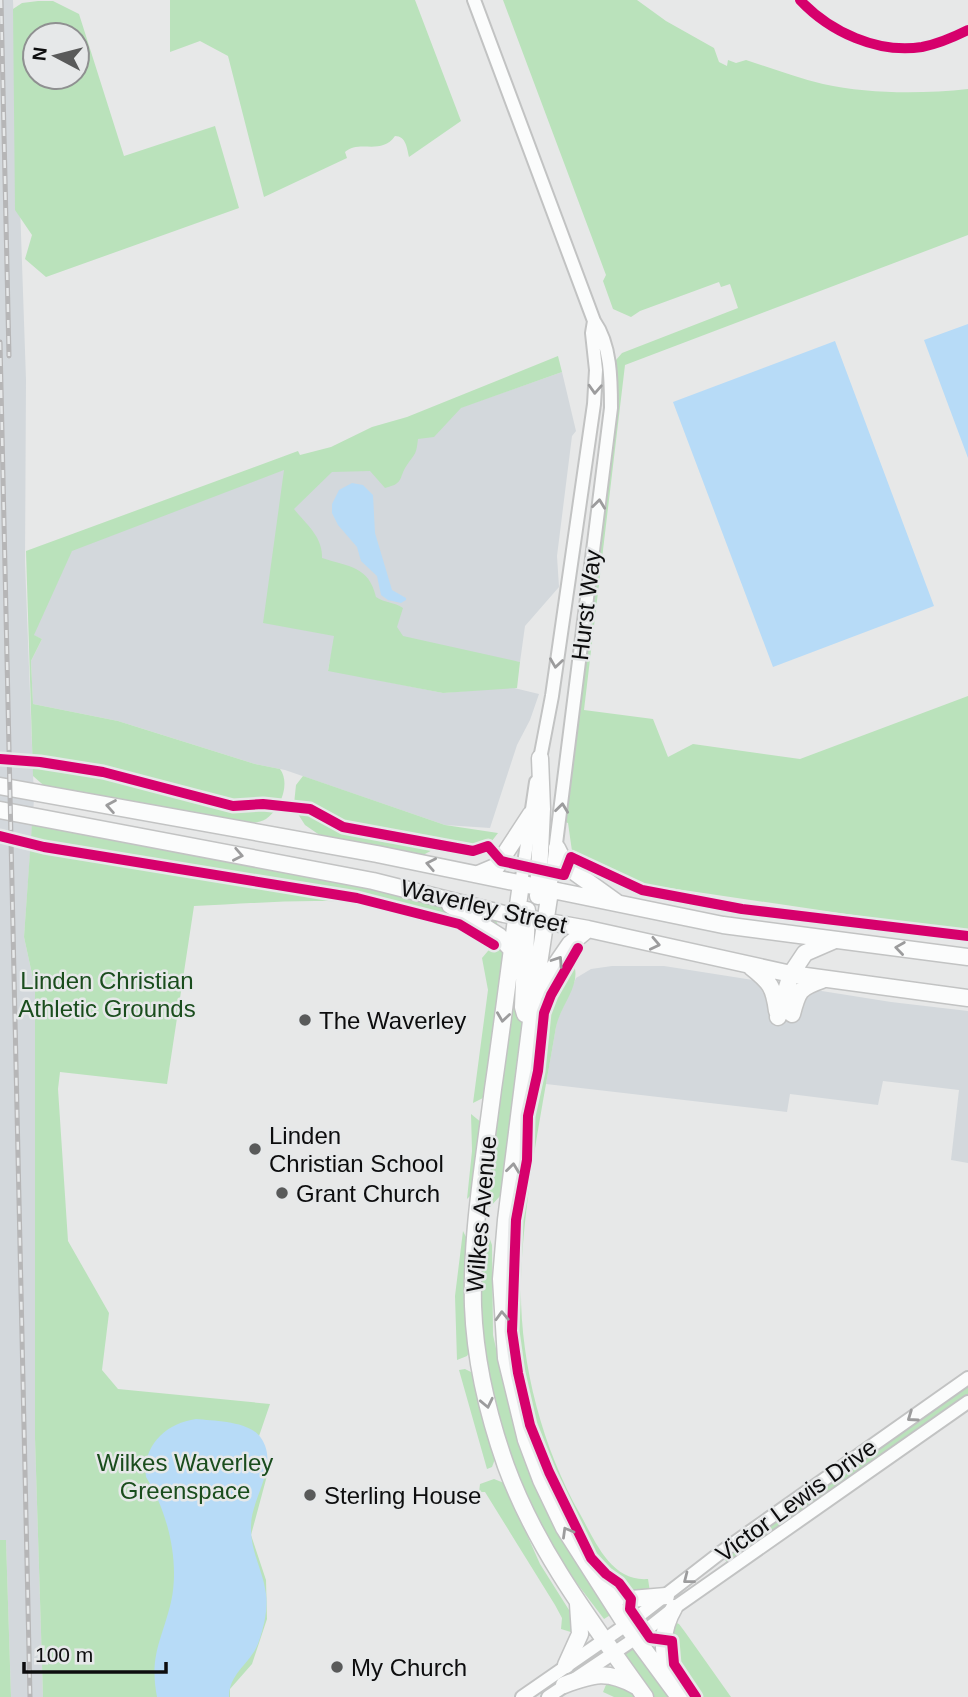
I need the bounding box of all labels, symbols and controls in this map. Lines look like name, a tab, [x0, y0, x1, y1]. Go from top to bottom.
north arrow	[21, 21, 91, 91]
text: N	[28, 46, 51, 62]
one-way arrow	[588, 384, 603, 395]
one-way arrow	[591, 498, 606, 510]
street label: Hurst Way	[566, 548, 606, 662]
one-way arrow	[549, 657, 564, 669]
one-way arrow	[105, 799, 117, 814]
one-way arrow	[554, 802, 569, 814]
one-way arrow	[232, 847, 244, 862]
one-way arrow	[425, 858, 437, 873]
street label: Waverley Street	[398, 874, 570, 938]
one-way arrow	[649, 935, 661, 950]
one-way arrow	[895, 941, 906, 956]
one-way arrow	[550, 956, 563, 969]
park label: Linden Christian Athletic Grounds	[18, 967, 196, 1022]
place label: The Waverley	[319, 1007, 466, 1034]
one-way arrow	[496, 1011, 511, 1023]
marker: The Waverley	[297, 1012, 313, 1028]
place label: Linden Christian School	[269, 1122, 444, 1177]
street label: Wilkes Avenue	[461, 1135, 501, 1293]
marker: Linden Christian School	[247, 1141, 263, 1157]
one-way arrow	[505, 1162, 520, 1173]
place label: Grant Church	[296, 1180, 440, 1207]
marker: Grant Church	[274, 1185, 290, 1201]
one-way arrow	[495, 1310, 510, 1321]
one-way arrow	[479, 1397, 494, 1409]
one-way arrow	[907, 1409, 920, 1421]
street label: Victor Lewis Drive	[711, 1433, 881, 1567]
park label: Wilkes Waverley Greenspace	[97, 1449, 273, 1504]
place label: Sterling House	[324, 1482, 481, 1509]
marker: Sterling House	[302, 1487, 318, 1503]
one-way arrow	[562, 1527, 575, 1539]
one-way arrow	[683, 1570, 696, 1583]
scale bar	[24, 1630, 166, 1674]
text: 100 m	[35, 1643, 93, 1666]
place label: My Church	[351, 1654, 467, 1681]
marker: My Church	[329, 1659, 345, 1675]

